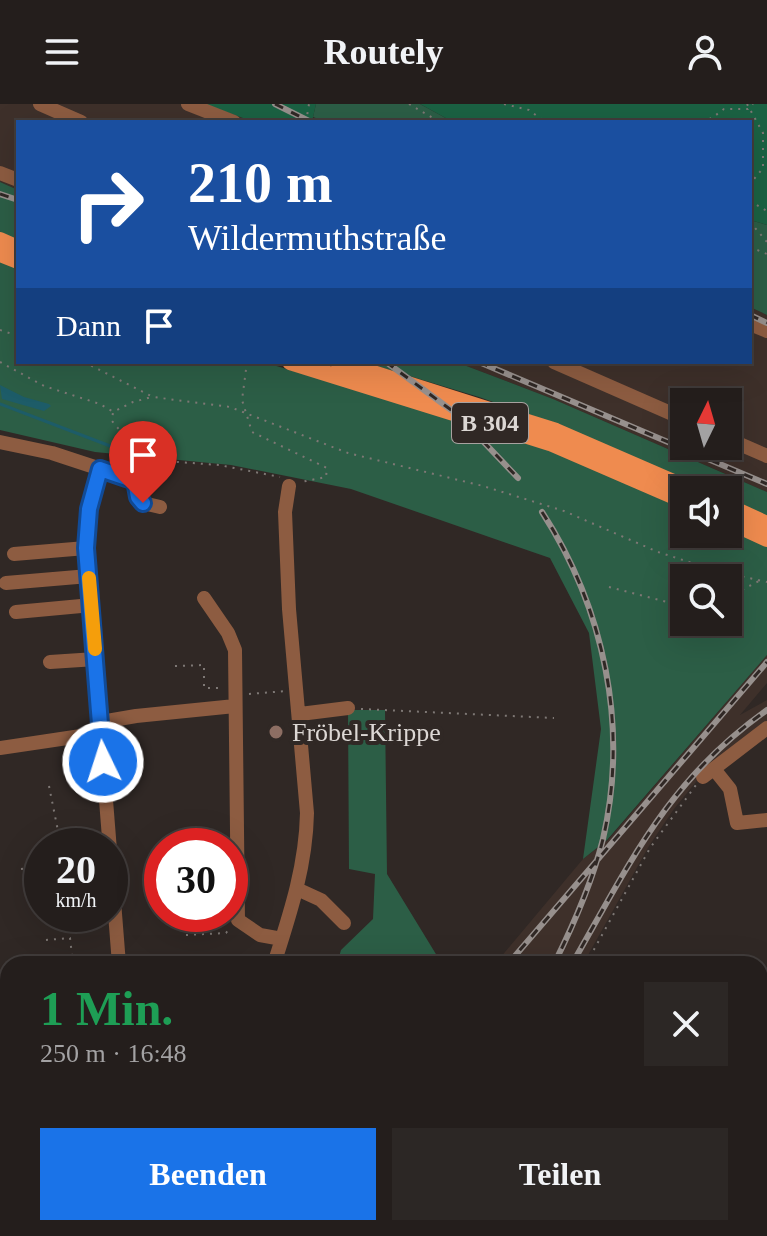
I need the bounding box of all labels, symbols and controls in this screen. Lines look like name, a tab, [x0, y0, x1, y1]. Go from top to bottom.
icon: menu	[40, 30, 84, 74]
icon: person	[683, 30, 727, 74]
text: Routely	[324, 32, 444, 72]
icon: right	[56, 152, 160, 256]
text: 210 m	[188, 152, 333, 214]
text: Wildermuthstraße	[188, 218, 446, 258]
icon: arrive	[137, 304, 181, 348]
text: Dann	[56, 309, 121, 342]
north arrow	[670, 388, 742, 460]
map controls	[670, 388, 742, 636]
road number: B 304	[452, 403, 528, 443]
pin	[109, 421, 177, 503]
icon: arrive	[121, 433, 165, 477]
button: sound	[670, 476, 742, 548]
button: search	[670, 564, 742, 636]
place label: Fröbel-Krippe	[292, 718, 441, 747]
position arrow	[61, 720, 145, 804]
marker: Fröbel-Krippe	[267, 723, 285, 741]
speed limit sign: 30	[144, 828, 248, 932]
text: 20	[56, 847, 96, 892]
text: km/h	[55, 889, 97, 911]
text: 1 Min.	[40, 982, 173, 1035]
button: close	[644, 982, 728, 1066]
text: 250 m · 16:48	[40, 1039, 187, 1068]
button: Beenden	[40, 1128, 376, 1220]
button: Teilen	[392, 1128, 728, 1220]

